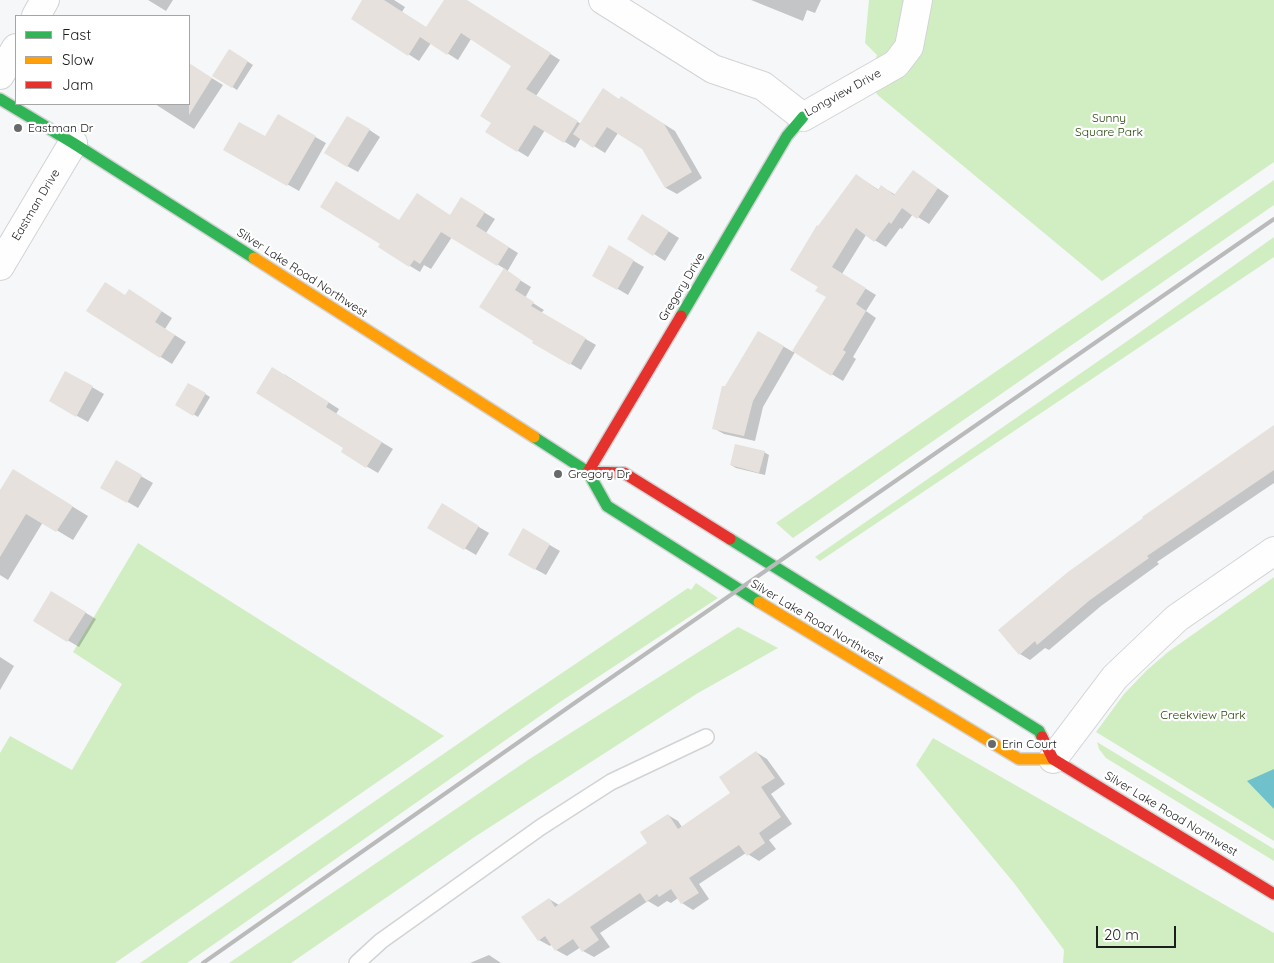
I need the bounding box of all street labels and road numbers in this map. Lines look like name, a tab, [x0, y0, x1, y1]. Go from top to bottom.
street label: Longview Drive	[802, 66, 884, 120]
street label: Eastman Drive	[9, 167, 63, 243]
street label: Silver Lake Road Northwest	[234, 225, 370, 321]
street label: Gregory Drive	[656, 250, 708, 324]
street label: Silver Lake Road Northwest	[748, 577, 886, 667]
street label: Silver Lake Road Northwest	[1102, 769, 1240, 859]

